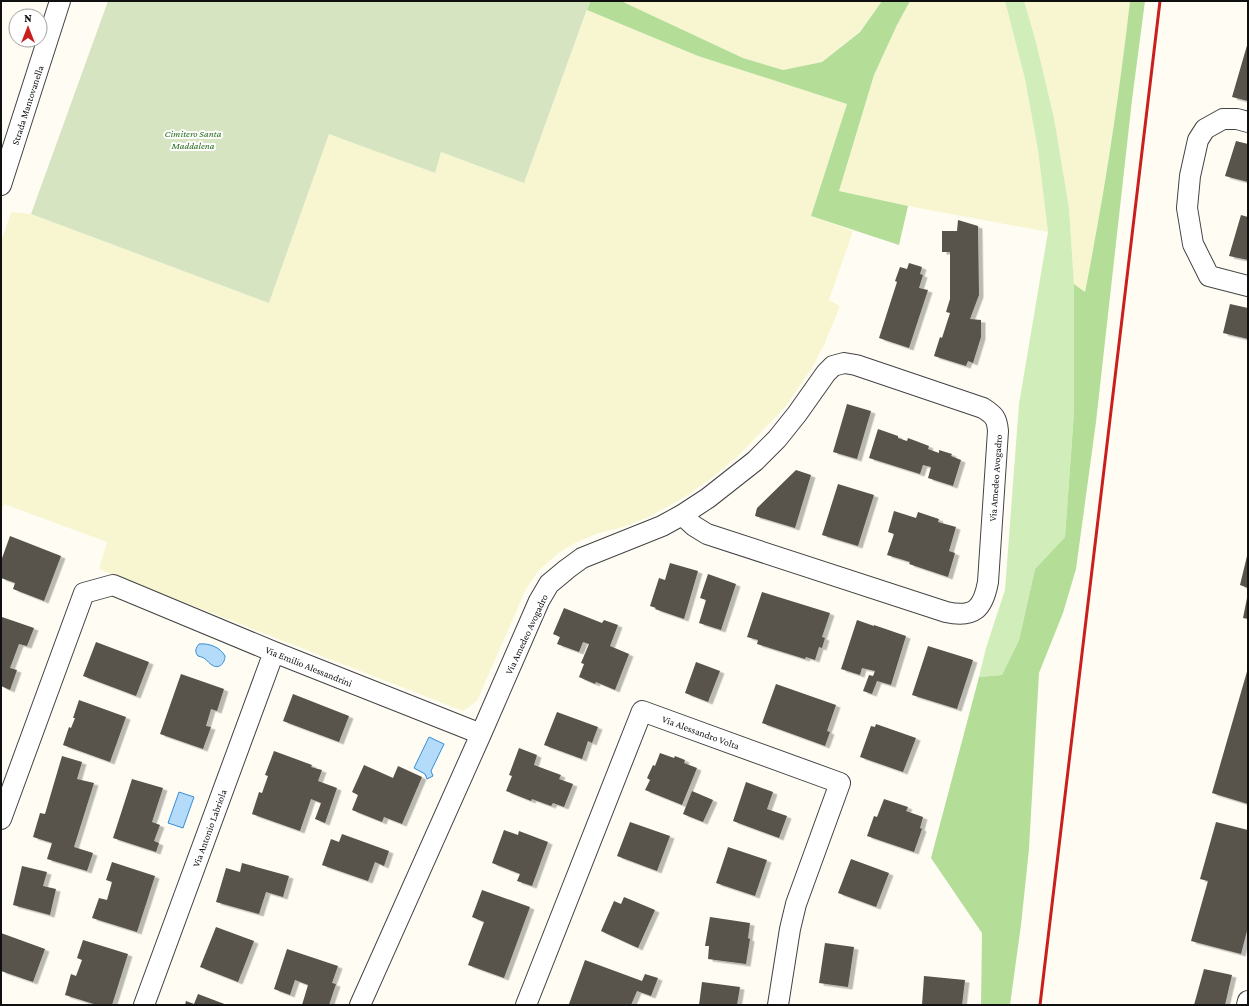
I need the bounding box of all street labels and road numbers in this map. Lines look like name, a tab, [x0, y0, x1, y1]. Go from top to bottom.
street label: Strada Mantovanella	[9, 64, 46, 146]
street label: Via Amedeo Avogadro	[987, 434, 1004, 522]
street label: Via Amedeo Avogadro	[503, 592, 550, 676]
street label: Via Emilio Alessandrini	[264, 644, 354, 689]
street label: Via Alessandro Volta	[661, 713, 741, 752]
street label: Via Antonio Labriola	[190, 787, 229, 869]

